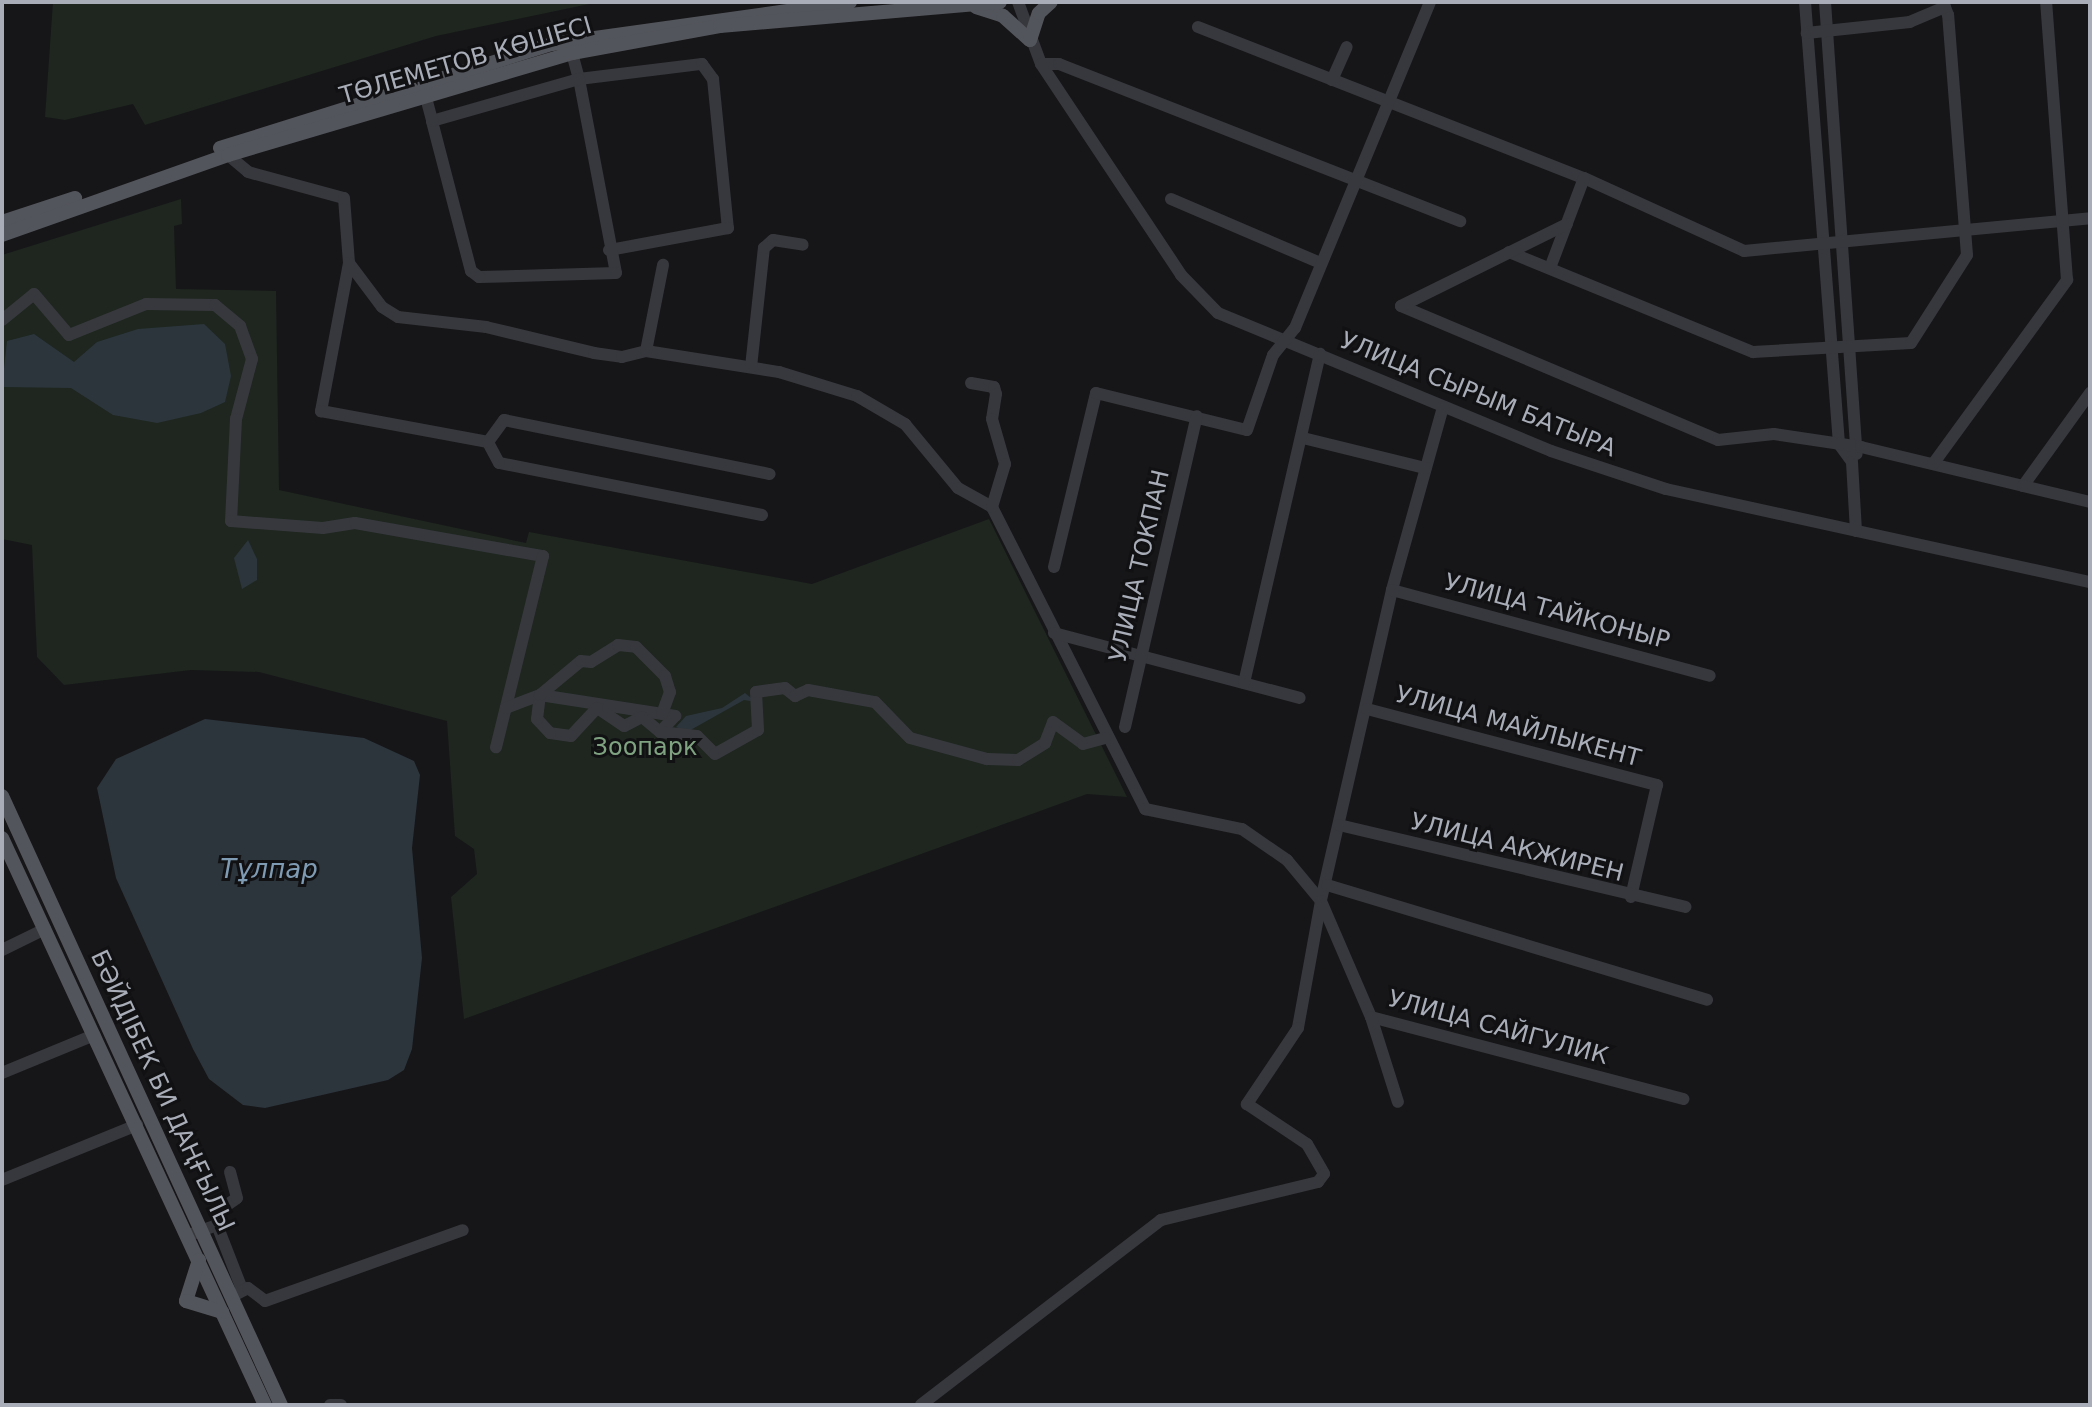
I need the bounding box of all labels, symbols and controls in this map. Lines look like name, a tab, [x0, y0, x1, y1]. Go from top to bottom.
street label: ТӨЛЕМЕТОВ КӨШЕСІ	[337, 11, 595, 111]
street label: УЛИЦА СЫРЫМ БАТЫРА	[1336, 326, 1620, 464]
street label: УЛИЦА ТОКПАН	[1104, 467, 1176, 665]
street label: УЛИЦА ТАЙКОНЫР	[1441, 568, 1673, 656]
street label: УЛИЦА МАЙЛЫКЕНТ	[1392, 680, 1644, 774]
park label: Зоопарк	[593, 734, 697, 762]
street label: УЛИЦА АКЖИРЕН	[1408, 808, 1626, 888]
water label: Тұлпар	[220, 854, 318, 886]
street label: БӘЙДІБЕК БИ ДАҢҒЫЛЫ	[84, 946, 240, 1236]
street label: УЛИЦА САЙГУЛИК	[1385, 985, 1611, 1071]

